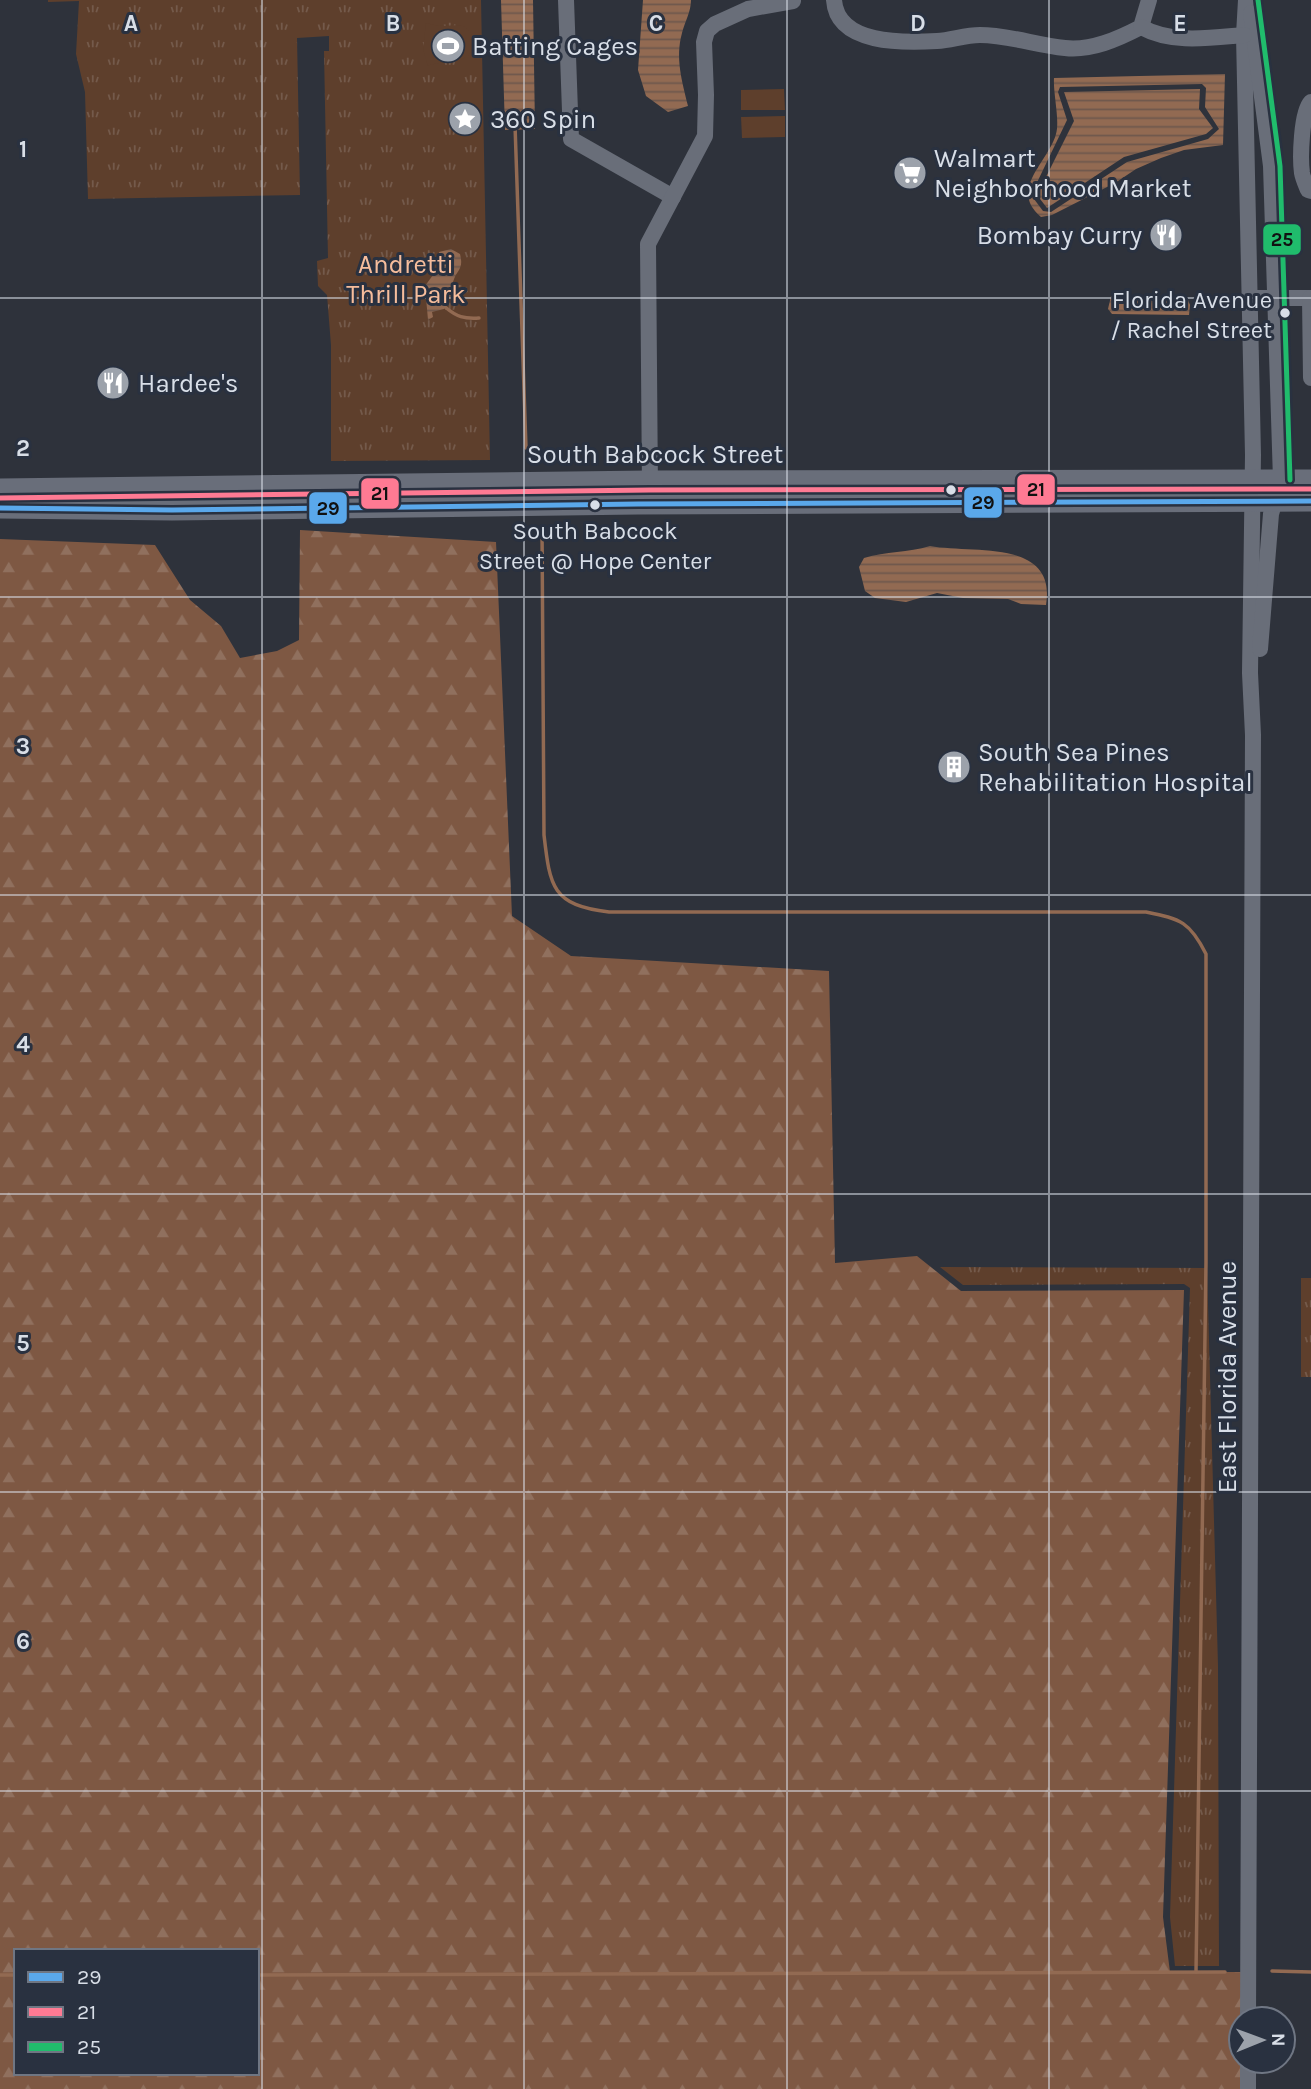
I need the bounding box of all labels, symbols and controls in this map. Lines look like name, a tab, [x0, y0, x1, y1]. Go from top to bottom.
text: A	[124, 10, 138, 37]
text: B	[386, 10, 400, 37]
text: C	[649, 10, 663, 37]
text: D	[910, 10, 926, 37]
text: E	[1173, 10, 1187, 37]
sports icon: Batting Cages	[429, 27, 467, 65]
place label: Batting Cages	[472, 31, 638, 62]
place icon: 360 Spin	[446, 100, 484, 138]
place label: 360 Spin	[490, 104, 596, 135]
text: 1	[19, 136, 27, 163]
place label: Walmart Neighborhood Market	[934, 143, 1192, 204]
supermarket icon: Walmart Neighborhood Market	[891, 154, 929, 192]
restaurant icon: Bombay Curry	[1147, 216, 1185, 254]
place label: Bombay Curry	[977, 220, 1142, 251]
line badge: 25	[1262, 223, 1302, 256]
text: 25	[1271, 229, 1293, 251]
park label: Andretti Thrill Park	[346, 249, 466, 310]
place label: Florida Avenue / Rachel Street	[1111, 286, 1272, 344]
marker: Florida Avenue / Rachel Street	[1278, 306, 1292, 320]
restaurant icon: Hardee's	[94, 364, 132, 402]
place label: Hardee's	[138, 368, 238, 399]
text: 2	[16, 435, 30, 462]
street label: South Babcock Street	[527, 439, 783, 470]
line badge: 21	[1016, 473, 1056, 506]
line badge: 21	[360, 477, 400, 510]
text: 21	[1027, 479, 1045, 501]
text: 21	[371, 483, 389, 505]
unlabelled marker	[944, 483, 958, 497]
line badge: 29	[963, 486, 1003, 519]
line badge: 29	[308, 491, 348, 525]
text: 29	[971, 492, 995, 514]
text: 29	[316, 498, 340, 520]
marker: South Babcock Street @ Hope Center	[588, 498, 602, 512]
place label: South Babcock Street @ Hope Center	[479, 517, 712, 575]
text: 3	[16, 733, 30, 760]
place label: South Sea Pines Rehabilitation Hospital	[978, 737, 1253, 798]
building icon: South Sea Pines Rehabilitation Hospital	[935, 748, 973, 786]
text: 4	[16, 1031, 30, 1058]
street label: East Florida Avenue	[1212, 1261, 1243, 1493]
text: 5	[16, 1330, 30, 1357]
text: 6	[16, 1628, 30, 1655]
legend	[14, 1949, 259, 2075]
text: 29	[77, 1965, 101, 1989]
text: 21	[77, 2000, 96, 2024]
north arrow	[1227, 2005, 1297, 2075]
text: N	[1267, 2033, 1289, 2047]
text: 25	[77, 2035, 101, 2059]

